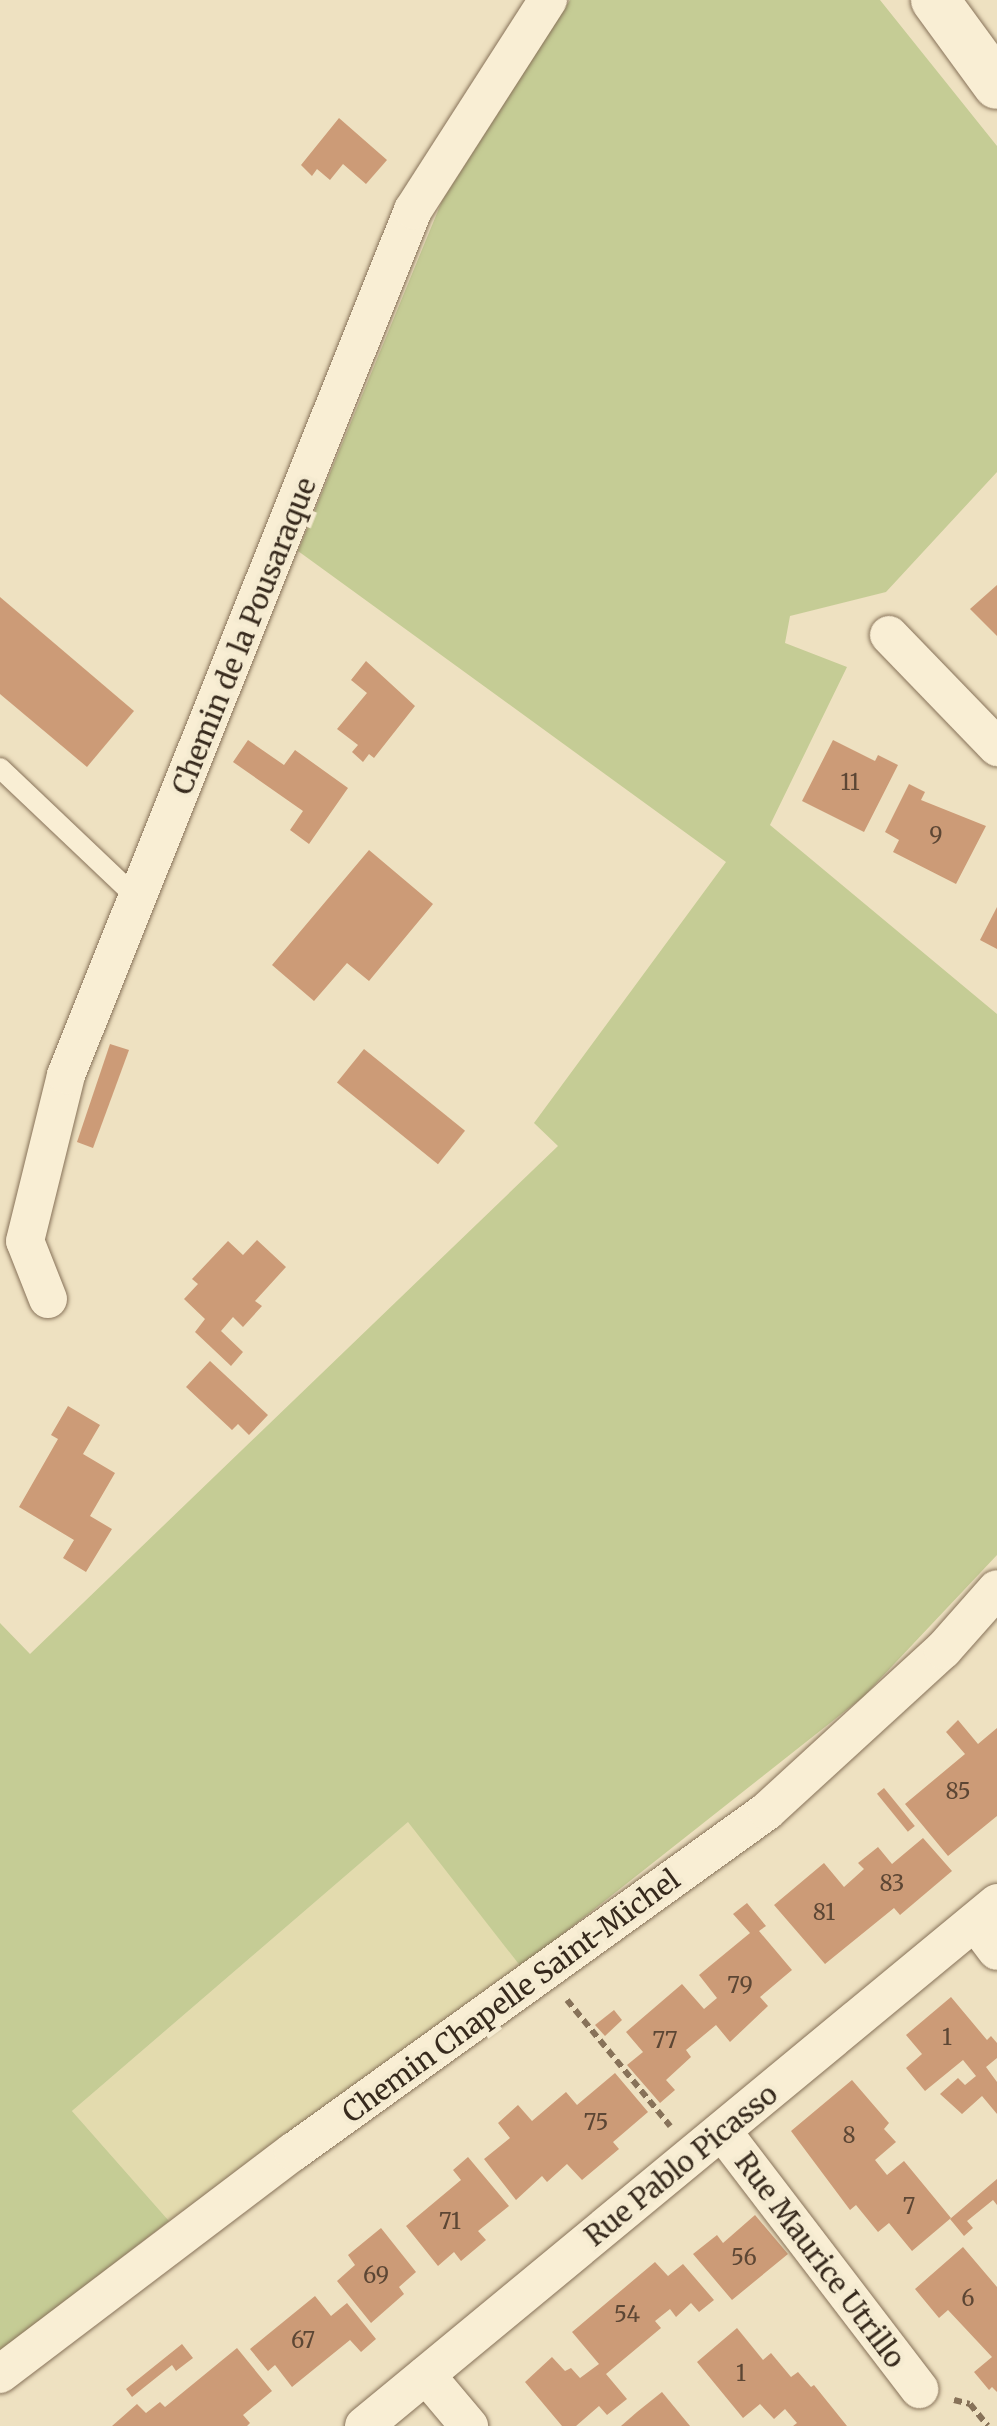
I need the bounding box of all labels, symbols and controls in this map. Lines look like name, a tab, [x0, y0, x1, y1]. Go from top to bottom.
street label: Chemin de la Pousaraque	[165, 473, 323, 799]
house number: 11	[840, 770, 860, 796]
house number: 9	[929, 823, 943, 849]
house number: 85	[945, 1779, 971, 1805]
street label: Chemin Chapelle Saint-Michel	[336, 1862, 686, 2130]
house number: 83	[880, 1871, 904, 1897]
house number: 81	[813, 1900, 835, 1926]
house number: 79	[727, 1973, 753, 1999]
house number: 1	[942, 2025, 952, 2051]
house number: 77	[653, 2028, 677, 2054]
street label: Rue Pablo Picasso	[578, 2077, 784, 2253]
house number: 75	[584, 2110, 608, 2136]
house number: 8	[842, 2123, 856, 2149]
street label: Rue Maurice Utrillo	[728, 2146, 912, 2374]
house number: 7	[903, 2194, 915, 2220]
house number: 71	[439, 2209, 461, 2235]
house number: 56	[731, 2245, 757, 2271]
house number: 69	[363, 2263, 389, 2289]
house number: 6	[961, 2286, 975, 2312]
house number: 54	[614, 2302, 640, 2328]
house number: 67	[291, 2328, 315, 2354]
house number: 1	[736, 2361, 746, 2387]

